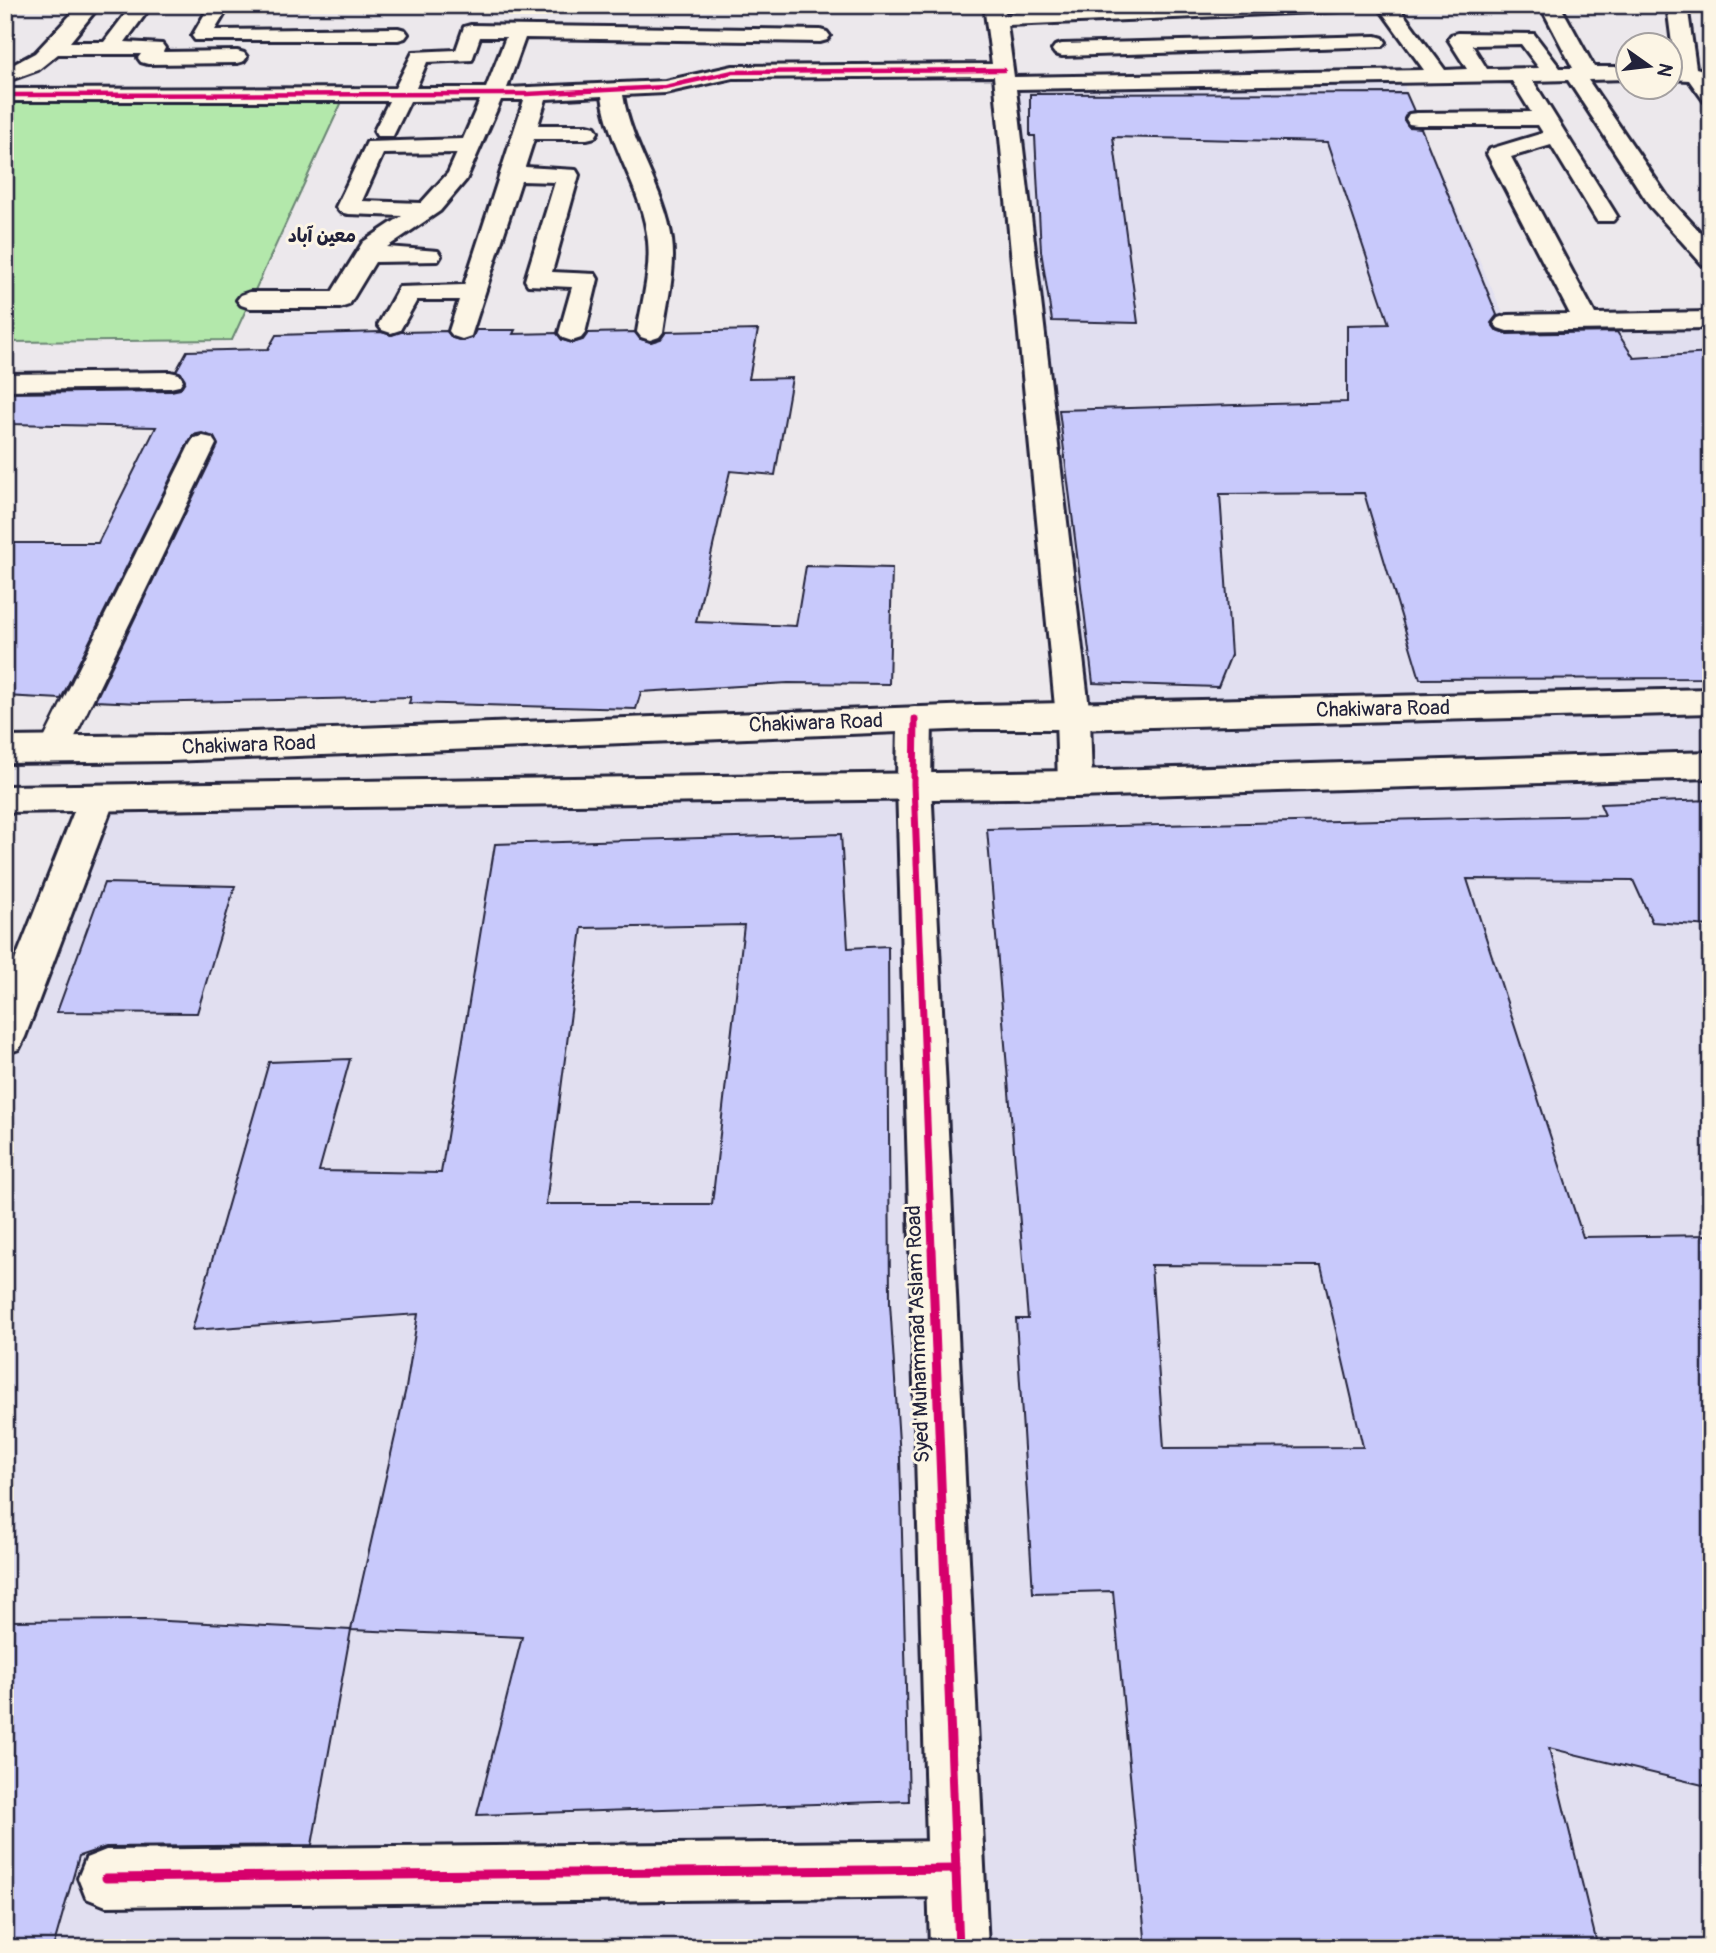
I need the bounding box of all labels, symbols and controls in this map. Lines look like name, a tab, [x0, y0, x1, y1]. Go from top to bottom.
north arrow	[1614, 32, 1684, 102]
text: N	[1651, 61, 1678, 79]
district label: معین آباد	[288, 224, 356, 248]
street label: Chakiwara Road	[1316, 694, 1450, 724]
street label: Chakiwara Road	[748, 707, 884, 739]
street label: Chakiwara Road	[181, 729, 317, 761]
street label: Syed Muhammad Aslam Road	[900, 1205, 936, 1463]

